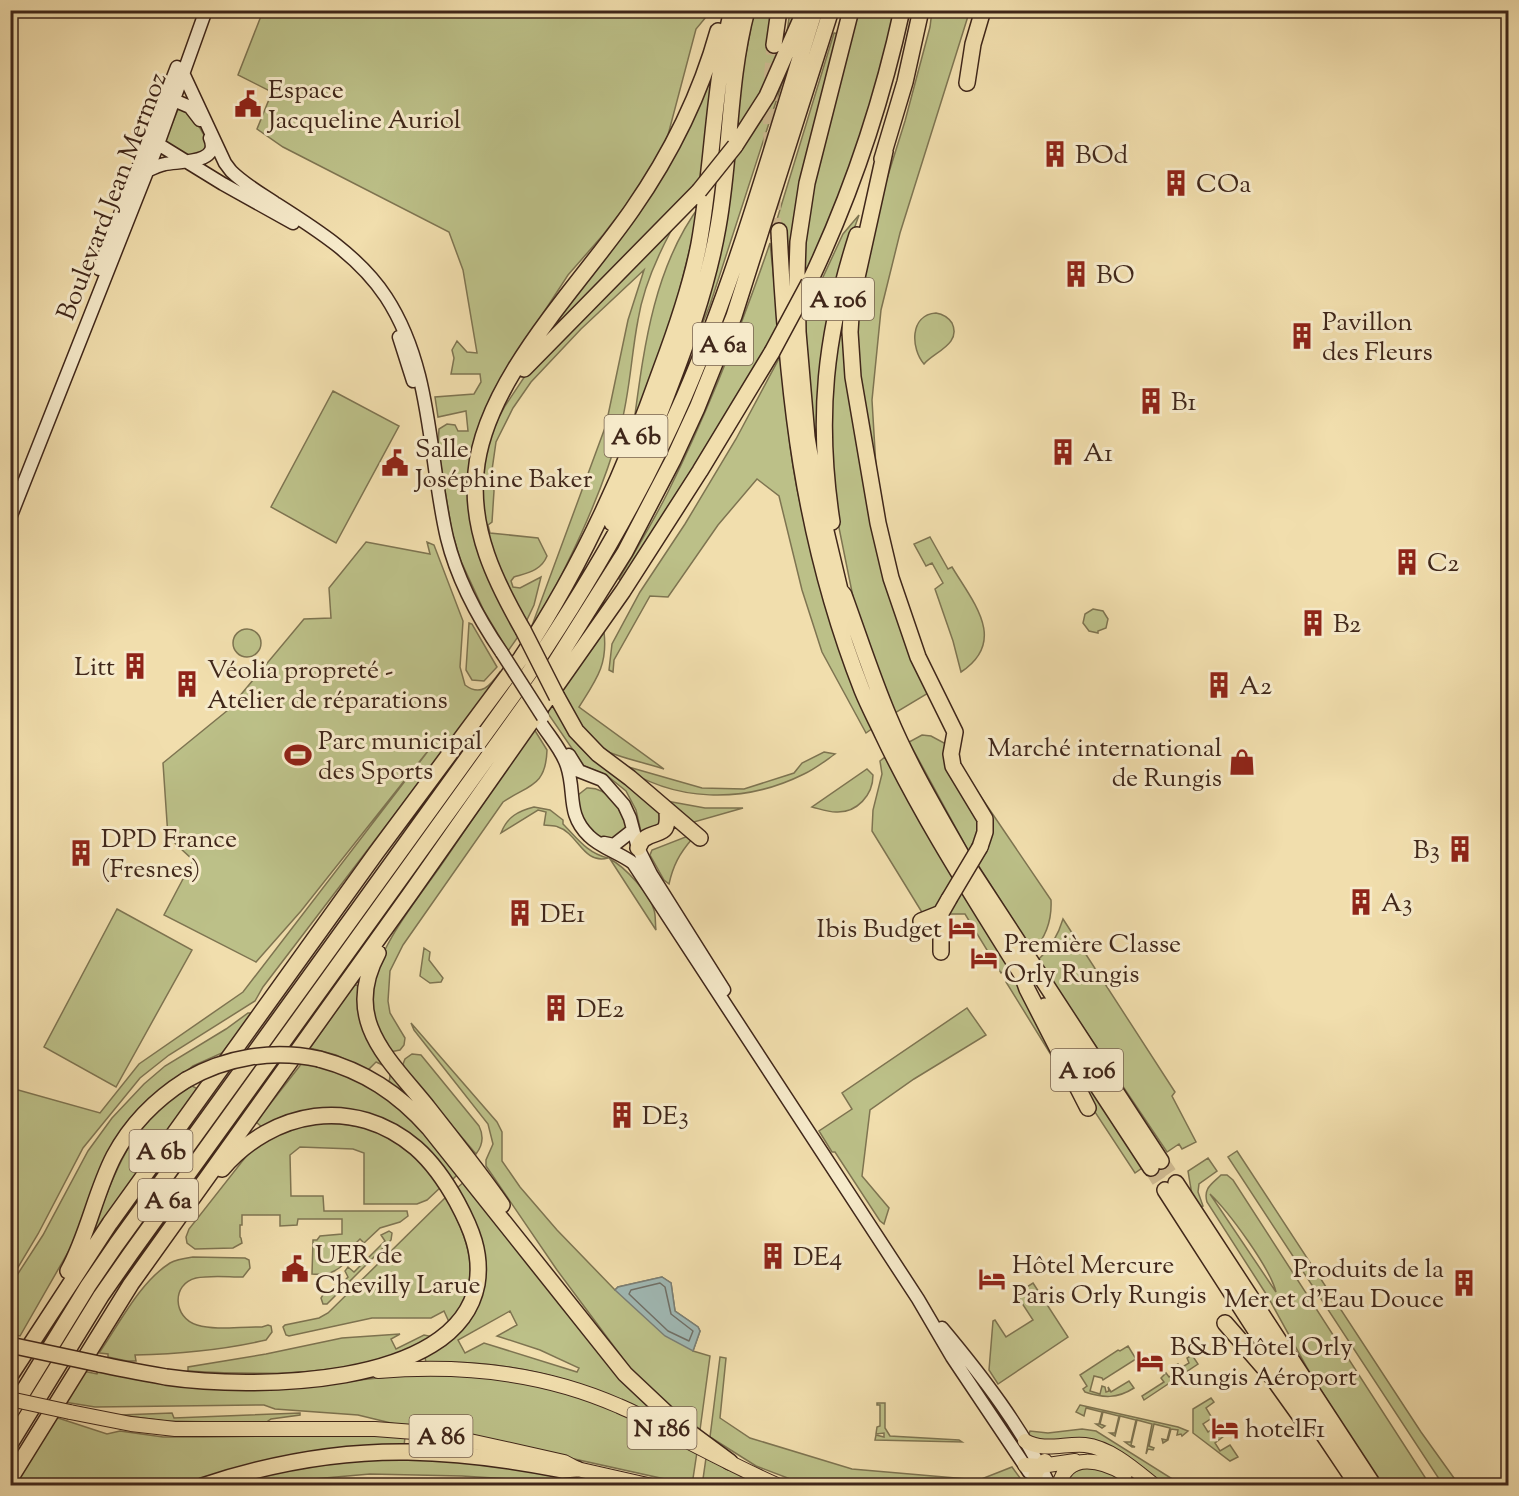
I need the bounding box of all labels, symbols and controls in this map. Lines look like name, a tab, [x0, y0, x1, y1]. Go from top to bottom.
street label: Boulevard Jean Mermoz	[49, 67, 178, 326]
place label: Espace Jacqueline Auriol	[266, 73, 461, 140]
public building icon: Espace Jacqueline Auriol	[233, 89, 263, 119]
place label: BOd	[1075, 138, 1129, 175]
building icon: BOd	[1040, 139, 1070, 169]
place label: COa	[1196, 167, 1251, 204]
building icon: COa	[1161, 168, 1191, 198]
place label: BO	[1096, 258, 1135, 295]
building icon: BO	[1061, 259, 1091, 289]
road number: A 106	[802, 278, 874, 320]
place label: Pavillon des Fleurs	[1322, 305, 1433, 372]
building icon: Pavillon des Fleurs	[1287, 321, 1317, 351]
road number: A 6a	[693, 323, 753, 365]
place label: B1	[1171, 385, 1196, 422]
building icon: B1	[1136, 386, 1166, 416]
road number: A 6b	[604, 415, 668, 457]
place label: Salle Joséphine Baker	[413, 432, 593, 499]
place label: A1	[1083, 436, 1113, 473]
building icon: A1	[1048, 437, 1078, 467]
public building icon: Salle Joséphine Baker	[380, 448, 410, 478]
place label: C2	[1427, 546, 1460, 583]
building icon: C2	[1392, 547, 1422, 577]
place label: B2	[1333, 607, 1361, 644]
building icon: B2	[1298, 608, 1328, 638]
place label: Litt	[74, 650, 115, 687]
building icon: Litt	[120, 651, 150, 681]
place label: Véolia propreté - Atelier de réparations	[207, 653, 448, 720]
building icon: Véolia propreté - Atelier de réparations	[172, 669, 202, 699]
place label: A2	[1239, 669, 1272, 706]
building icon: A2	[1204, 670, 1234, 700]
place label: Parc municipal des Sports	[318, 724, 482, 791]
place label: Marché international de Rungis	[987, 731, 1222, 798]
sports icon: Parc municipal des Sports	[283, 740, 313, 770]
shop icon: Marché international de Rungis	[1227, 747, 1257, 777]
place label: DPD France (Fresnes)	[101, 822, 237, 889]
place label: B3	[1413, 833, 1440, 870]
building icon: B3	[1445, 834, 1475, 864]
building icon: DPD France (Fresnes)	[66, 838, 96, 868]
place label: A3	[1381, 886, 1413, 923]
building icon: A3	[1346, 887, 1376, 917]
place label: DE1	[540, 897, 585, 934]
building icon: DE1	[505, 898, 535, 928]
place label: Ibis Budget	[816, 912, 942, 949]
hotel icon: Ibis Budget	[947, 913, 977, 943]
place label: Première Classe Orly Rungis	[1004, 927, 1181, 994]
hotel icon: Première Classe Orly Rungis	[969, 943, 999, 973]
place label: DE2	[576, 992, 624, 1029]
building icon: DE2	[541, 993, 571, 1023]
road number: A 106	[1051, 1049, 1123, 1091]
place label: DE3	[642, 1099, 689, 1136]
building icon: DE3	[607, 1100, 637, 1130]
road number: A 6b	[130, 1130, 192, 1172]
road number: A 6a	[138, 1179, 198, 1221]
place label: UER de Chevilly Larue	[315, 1238, 481, 1305]
place label: DE4	[793, 1240, 842, 1277]
building icon: DE4	[758, 1241, 788, 1271]
place label: Hôtel Mercure Paris Orly Rungis	[1012, 1248, 1206, 1315]
place label: Produits de la Mer et d'Eau Douce	[1224, 1252, 1444, 1319]
public building icon: UER de Chevilly Larue	[280, 1254, 310, 1284]
hotel icon: Hôtel Mercure Paris Orly Rungis	[977, 1264, 1007, 1294]
building icon: Produits de la Mer et d'Eau Douce	[1449, 1268, 1479, 1298]
place label: B&B Hôtel Orly Rungis Aéroport	[1170, 1330, 1357, 1397]
hotel icon: B&B Hôtel Orly Rungis Aéroport	[1135, 1346, 1165, 1376]
road number: N 186	[628, 1407, 696, 1449]
place label: hotelF1	[1245, 1412, 1325, 1449]
hotel icon: hotelF1	[1210, 1413, 1240, 1443]
road number: A 86	[410, 1415, 472, 1457]

